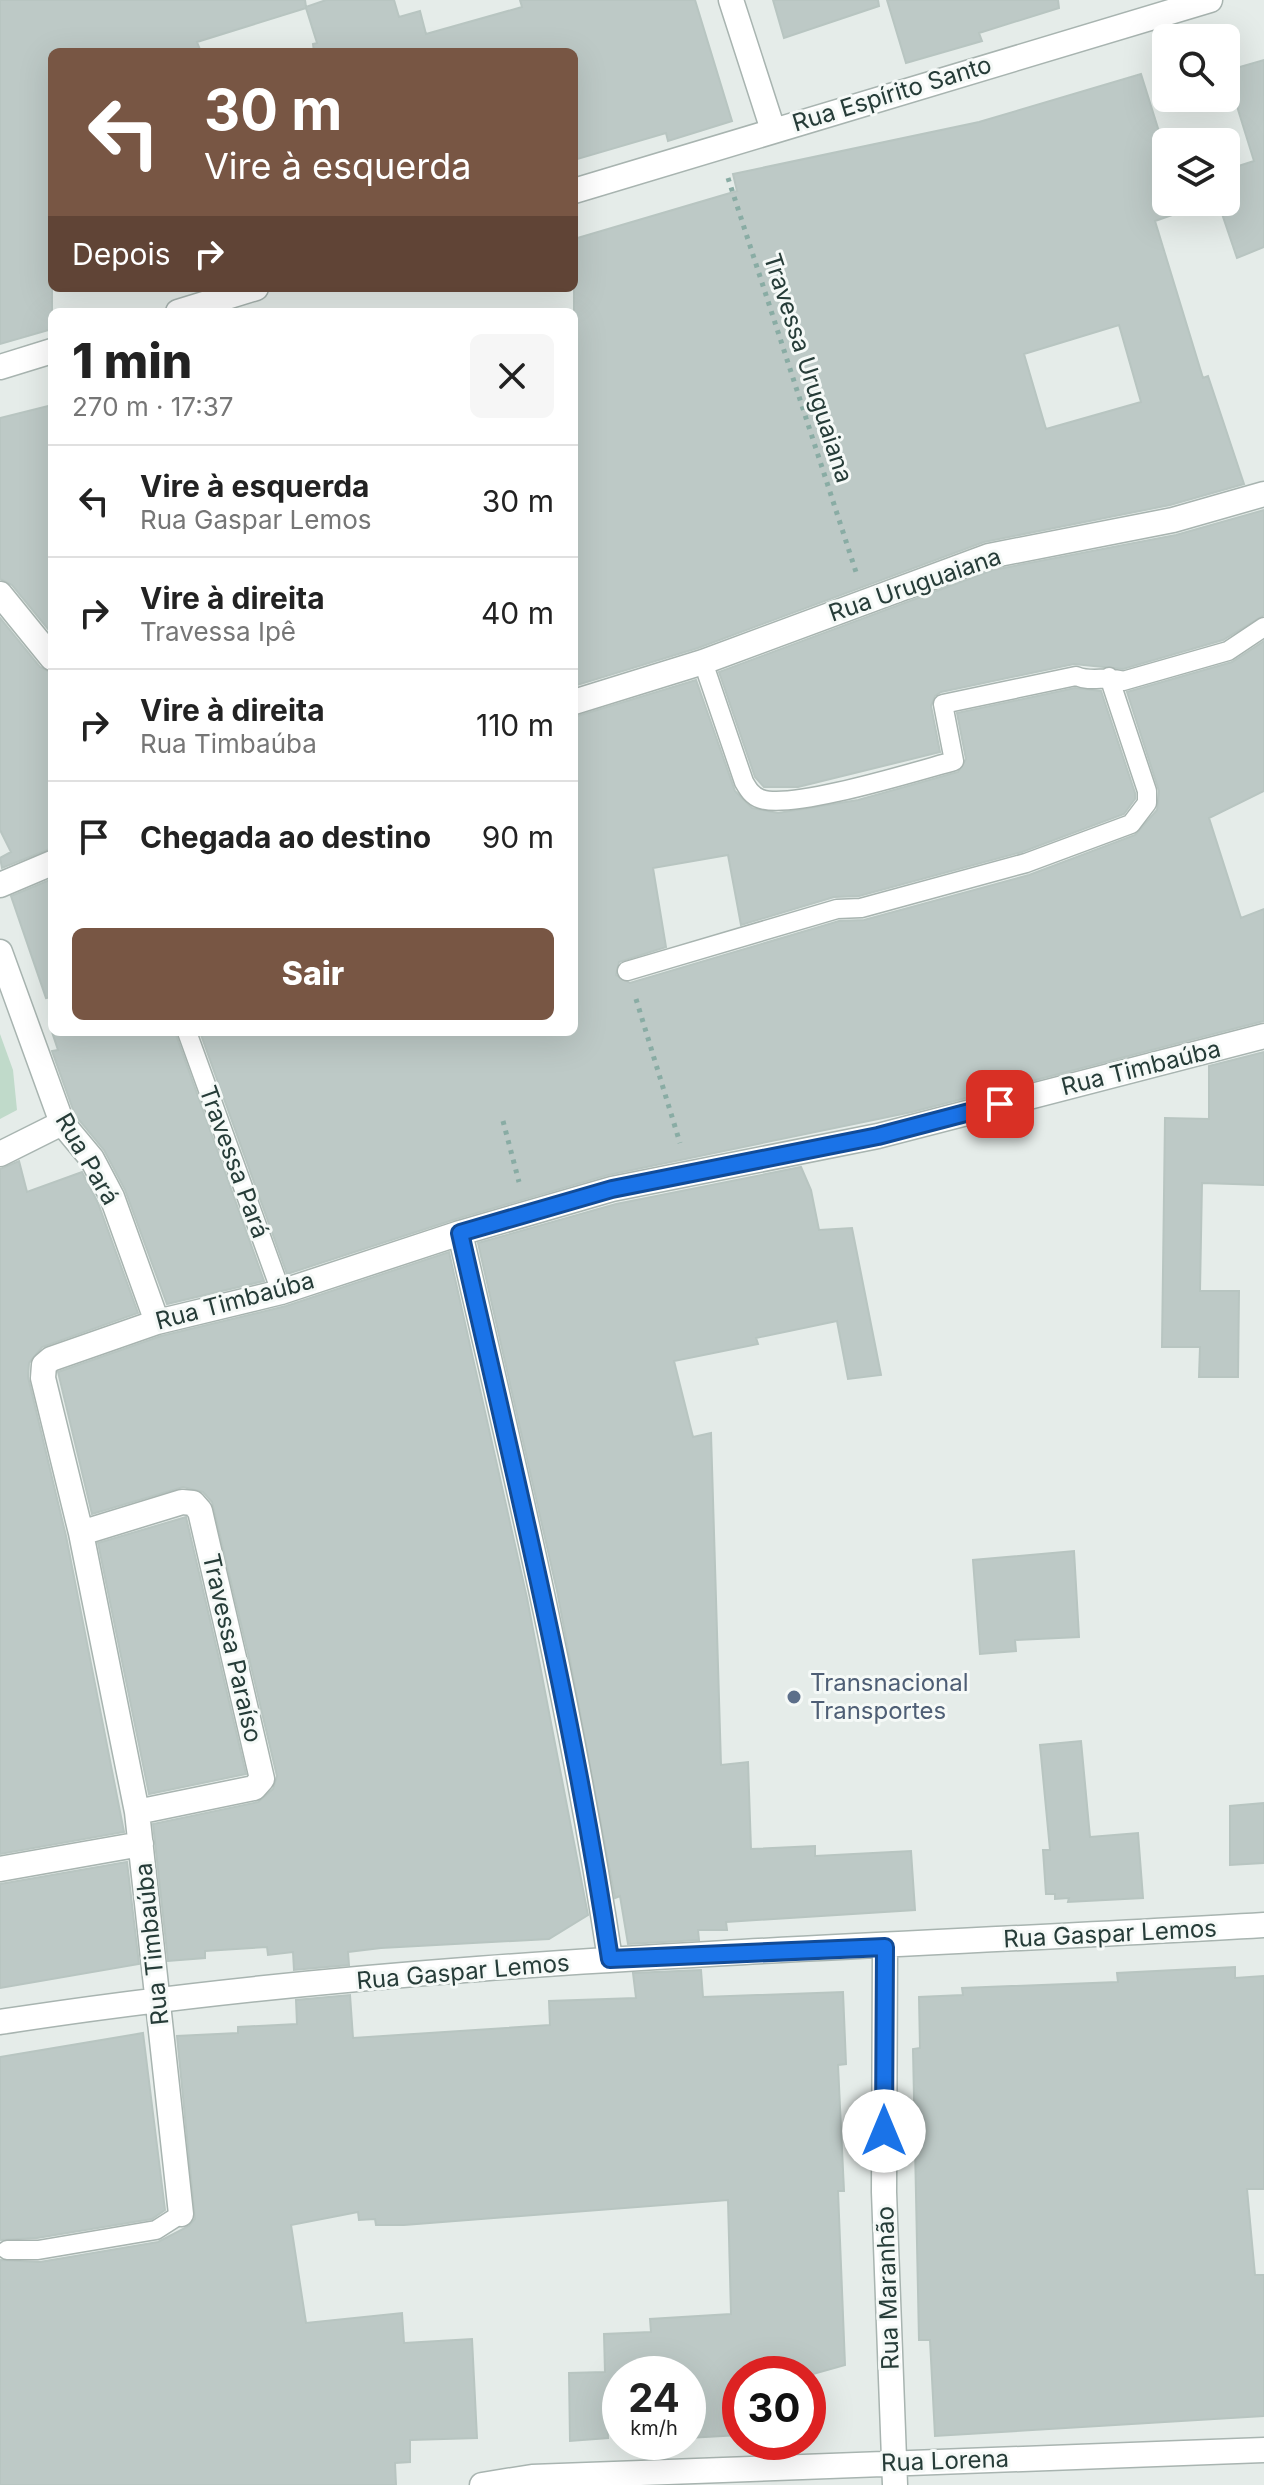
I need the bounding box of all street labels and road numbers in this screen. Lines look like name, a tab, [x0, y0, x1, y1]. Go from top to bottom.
street label: Rua Espírito Santo	[789, 49, 995, 138]
street label: Travessa Uruguaiana	[758, 250, 859, 486]
street label: Rua Uruguaiana	[825, 541, 1005, 628]
street label: Rua Timbaúba	[1058, 1034, 1224, 1101]
street label: Travessa Pará	[193, 1082, 275, 1242]
street label: Rua Pará	[50, 1108, 125, 1210]
street label: Rua Timbaúba	[152, 1265, 317, 1336]
street label: Travessa Paraíso	[197, 1551, 268, 1745]
street label: Rua Timbaúba	[129, 1861, 174, 2027]
street label: Rua Gaspar Lemos	[1002, 1913, 1217, 1954]
street label: Rua Gaspar Lemos	[355, 1948, 571, 1995]
street label: Rua Maranhão	[870, 2206, 905, 2370]
street label: Rua Lorena	[880, 2444, 1010, 2477]

